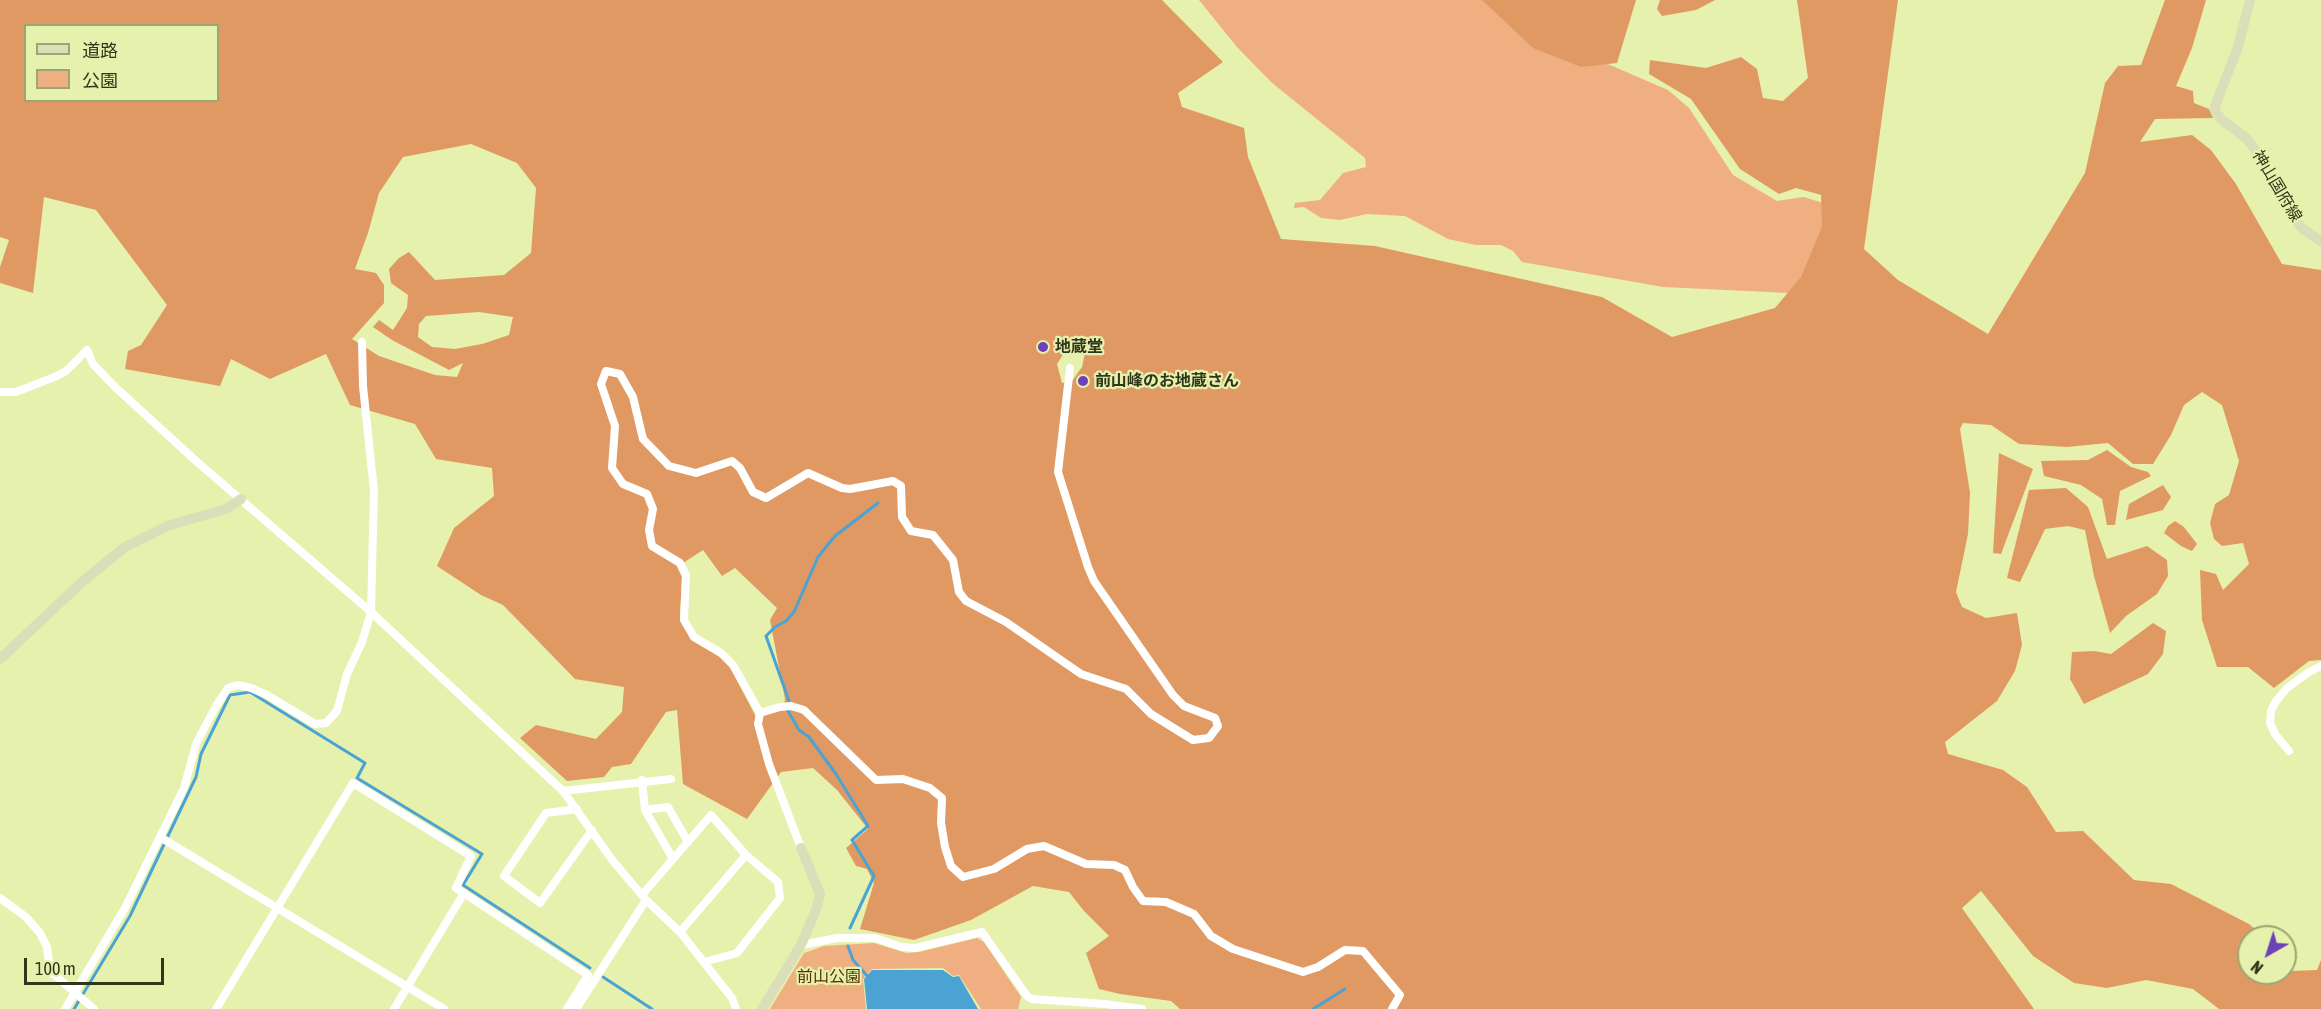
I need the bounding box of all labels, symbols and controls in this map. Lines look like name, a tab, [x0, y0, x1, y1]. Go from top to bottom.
legend	[24, 24, 219, 102]
text: 道路	[82, 40, 118, 61]
text: 公園	[82, 70, 118, 91]
street label: 神山国府線	[2248, 147, 2306, 225]
place label: 地蔵堂	[1055, 337, 1103, 357]
marker: 地蔵堂	[1036, 340, 1050, 354]
place label: 前山峰のお地蔵さん	[1095, 371, 1239, 391]
marker: 前山峰のお地蔵さん	[1076, 374, 1090, 388]
north arrow	[2237, 925, 2297, 985]
scale bar	[27, 946, 166, 984]
text: N	[2248, 957, 2266, 977]
text: 100 m	[35, 958, 76, 979]
park label: 前山公園	[797, 967, 861, 987]

